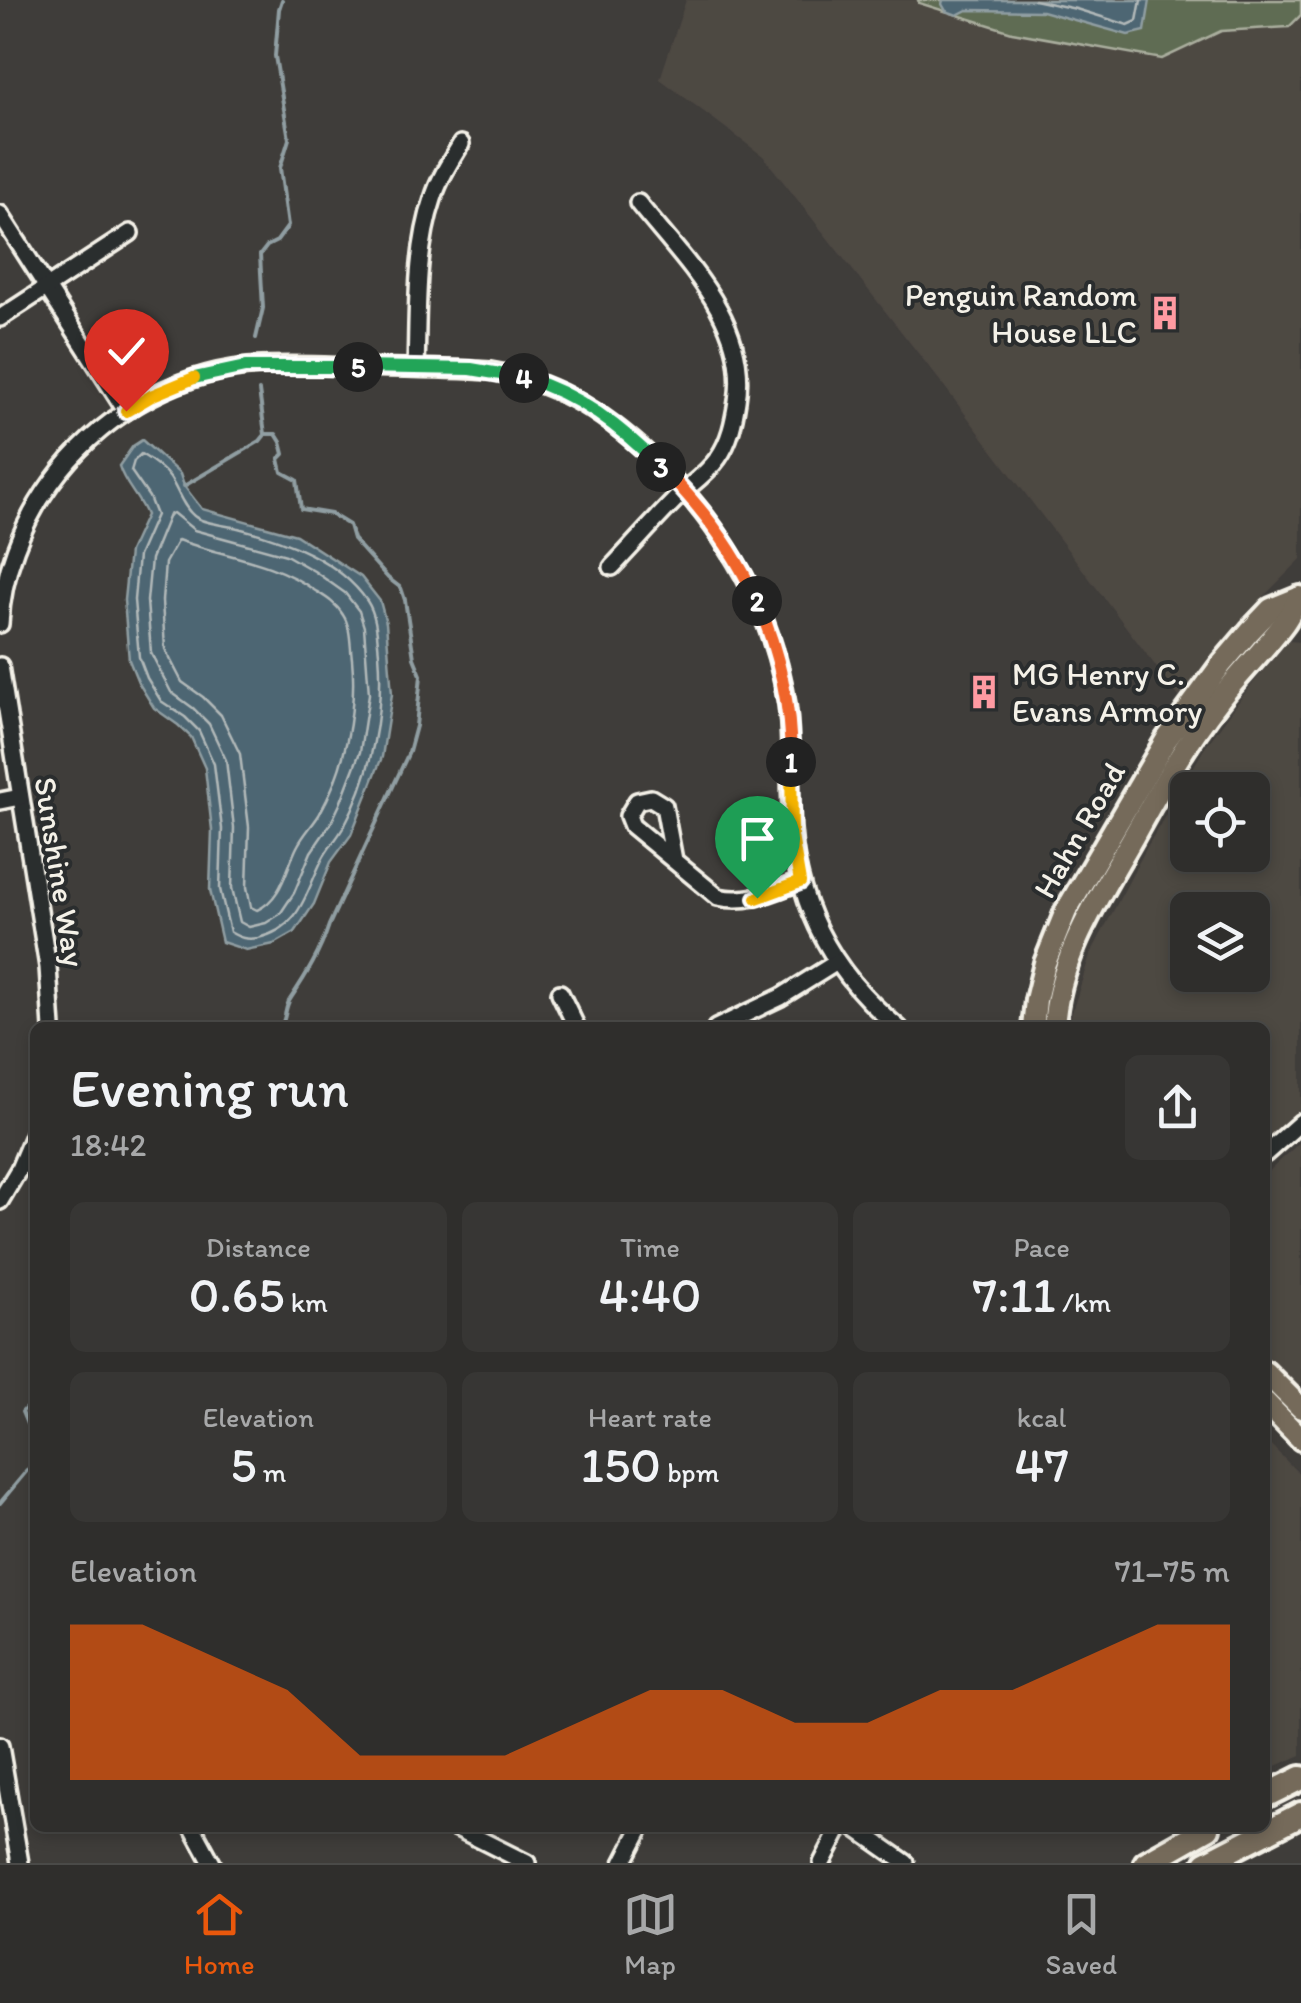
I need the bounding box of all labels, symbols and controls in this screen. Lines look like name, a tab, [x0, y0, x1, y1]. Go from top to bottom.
place label: Penguin Random House LLC	[905, 276, 1137, 351]
building icon: Penguin Random House LLC	[1146, 294, 1184, 332]
pin	[84, 309, 169, 412]
icon: check	[99, 324, 154, 379]
pin: 5	[333, 342, 383, 392]
text: 5	[351, 350, 365, 384]
pin: 4	[499, 353, 549, 403]
text: 4	[516, 361, 532, 395]
pin: 3	[636, 442, 686, 492]
text: 3	[653, 450, 669, 484]
pin: 2	[732, 576, 782, 626]
text: 2	[750, 584, 764, 618]
place label: MG Henry C. Evans Armory	[1012, 655, 1202, 730]
building icon: MG Henry C. Evans Armory	[965, 673, 1003, 711]
pin: 1	[766, 737, 816, 787]
text: 1	[785, 745, 798, 779]
street label: Hahn Road	[1025, 755, 1133, 905]
map controls	[1170, 772, 1270, 992]
button: locate	[1170, 772, 1270, 872]
street label: Sunshine Way	[26, 774, 94, 970]
pin	[715, 796, 800, 899]
icon: arrive	[730, 811, 785, 866]
button: layers	[1170, 892, 1270, 992]
text: Evening run	[70, 1055, 349, 1121]
button: share	[1125, 1055, 1230, 1160]
text: 18:42	[70, 1126, 146, 1164]
text: Distance	[206, 1230, 311, 1264]
text: Time	[620, 1230, 680, 1264]
text: Pace	[1014, 1230, 1070, 1264]
text: 0.65	[189, 1264, 285, 1325]
text: 4:40	[598, 1264, 702, 1325]
text: 7:11	[972, 1264, 1056, 1325]
text: km	[285, 1285, 328, 1319]
text: /km	[1056, 1285, 1111, 1319]
text: Elevation	[203, 1400, 314, 1434]
text: Heart rate	[588, 1400, 712, 1434]
text: kcal	[1017, 1400, 1067, 1434]
text: 5	[230, 1434, 257, 1495]
text: 150	[581, 1434, 661, 1495]
text: 47	[1014, 1434, 1069, 1495]
text: m	[257, 1455, 286, 1489]
text: bpm	[661, 1455, 719, 1489]
text: Elevation	[70, 1552, 197, 1590]
text: 71–75 m	[1115, 1552, 1230, 1590]
tab: Home	[184, 1887, 255, 1981]
tab: Map	[623, 1887, 678, 1981]
tab: Saved	[1046, 1887, 1117, 1981]

